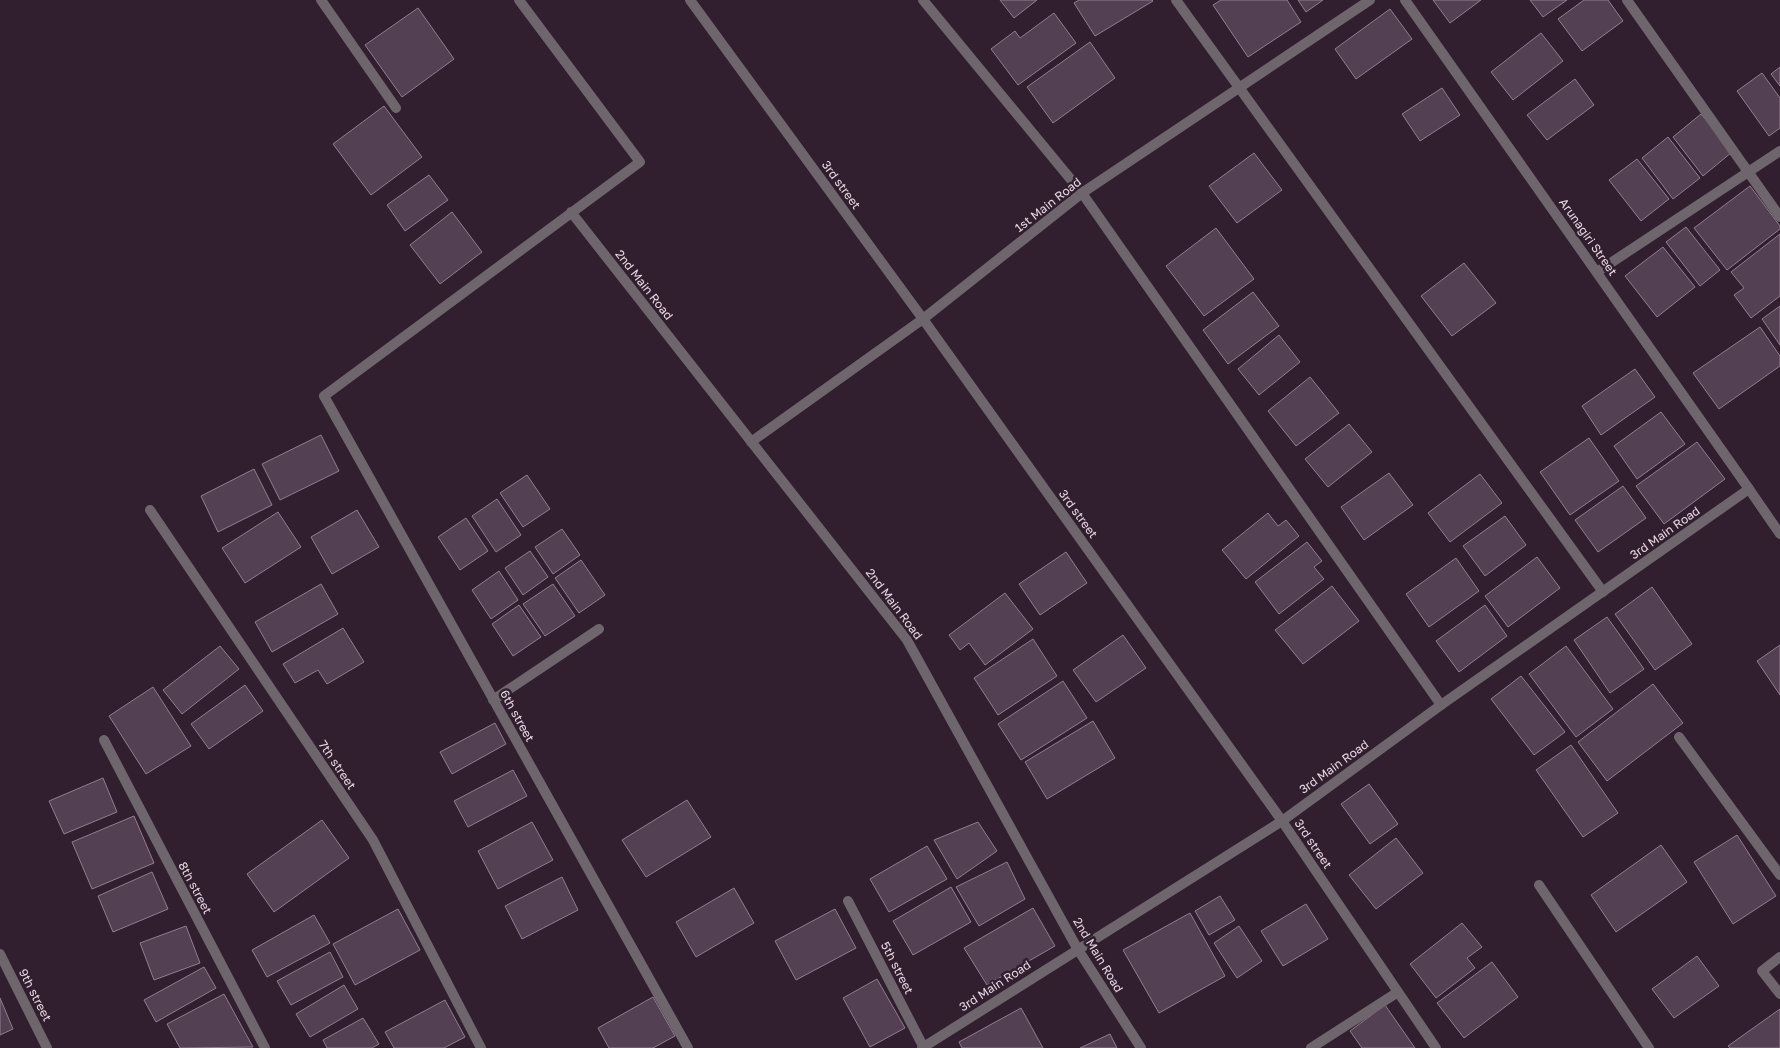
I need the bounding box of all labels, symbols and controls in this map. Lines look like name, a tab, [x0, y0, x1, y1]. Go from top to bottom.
street label: 3rd street	[819, 157, 864, 212]
street label: 1st Main Road	[1012, 174, 1084, 235]
street label: Arunagiri Street	[1556, 195, 1621, 279]
street label: 2nd Main Road	[612, 247, 676, 323]
street label: 3rd street	[1056, 486, 1101, 541]
street label: 3rd Main Road	[1627, 503, 1703, 562]
street label: 2nd Main Road	[863, 565, 926, 642]
street label: 6th street	[497, 687, 538, 744]
street label: 3rd Main Road	[1296, 736, 1371, 797]
street label: 7th street	[316, 737, 359, 792]
street label: 3rd street	[1291, 816, 1336, 871]
street label: 8th street	[175, 859, 216, 917]
street label: 2nd Main Road	[1070, 915, 1127, 995]
street label: 5th street	[878, 939, 917, 997]
street label: 3rd Main Road	[956, 957, 1033, 1014]
street label: 9th street	[16, 966, 55, 1024]

